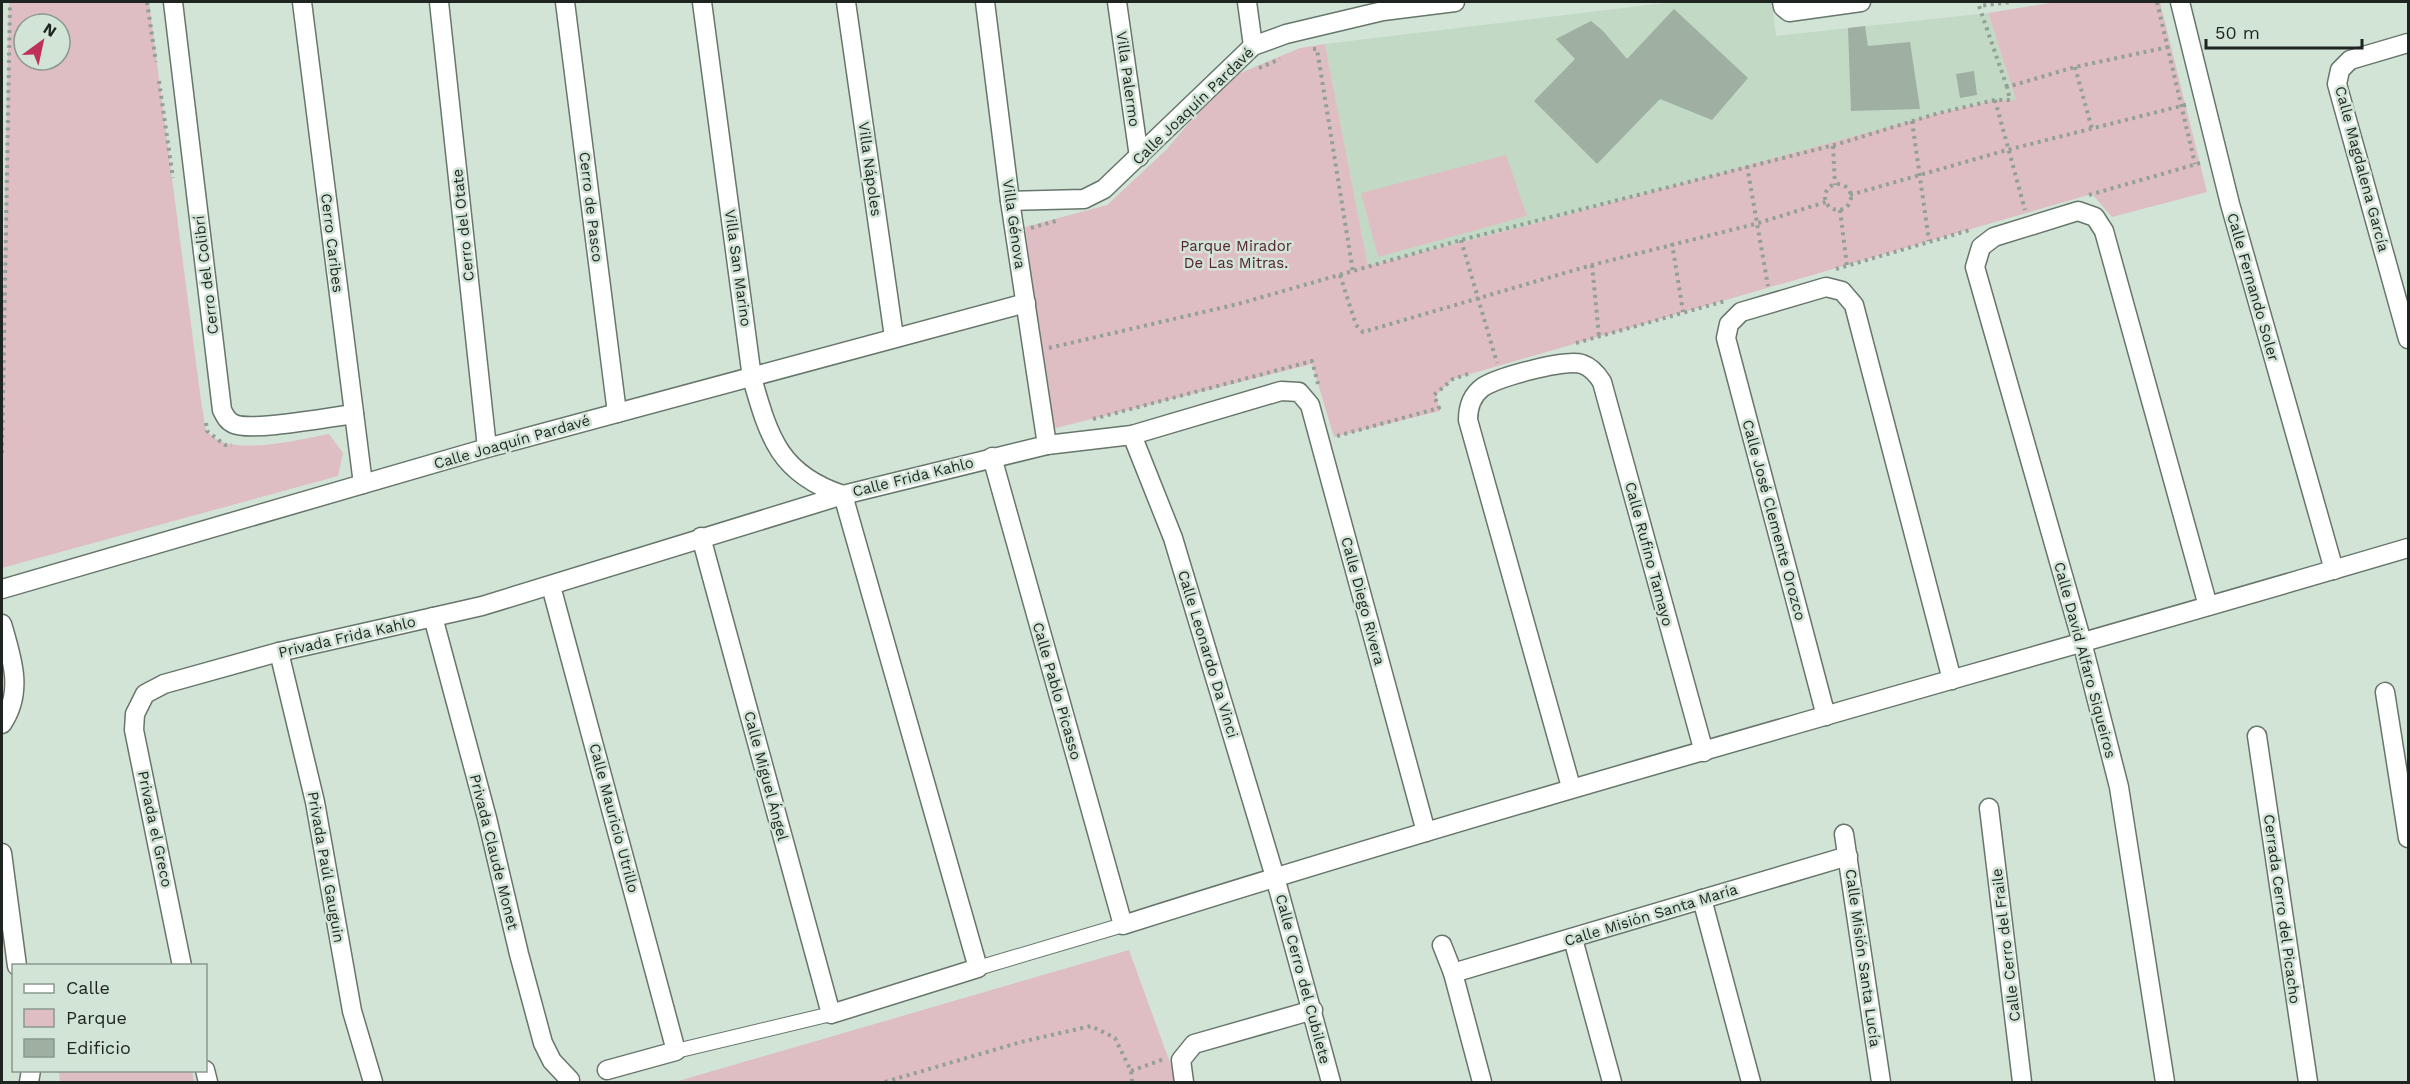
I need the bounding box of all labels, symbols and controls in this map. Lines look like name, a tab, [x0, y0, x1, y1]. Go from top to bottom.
north arrow	[12, 12, 72, 72]
scale bar	[2206, 12, 2362, 50]
text: N	[40, 19, 60, 41]
text: 50 m	[2215, 22, 2260, 43]
street label: Villa Palermo	[1112, 30, 1144, 128]
street label: Calle Joaquín Pardavé	[1129, 43, 1257, 169]
street label: Calle Magdalena García	[2331, 84, 2393, 254]
street label: Villa Nápoles	[854, 121, 886, 217]
street label: Cerro de Pasco	[575, 151, 607, 263]
street label: Cerro del Otate	[448, 168, 478, 282]
street label: Villa Génova	[999, 178, 1029, 270]
street label: Cerro Caribes	[317, 192, 347, 294]
street label: Villa San Marino	[721, 208, 755, 328]
street label: Calle Fernando Soler	[2223, 211, 2283, 363]
street label: Cerro del Colibrí	[190, 214, 222, 335]
park label: Parque Mirador De Las Mitras.	[1180, 237, 1292, 272]
street label: Calle Joaquín Pardavé	[432, 411, 592, 473]
street label: Calle José Clemente Orozco	[1738, 418, 1810, 622]
street label: Calle Frida Kahlo	[851, 453, 975, 501]
street label: Calle Rufino Tamayo	[1621, 480, 1677, 628]
street label: Calle Diego Rivera	[1337, 535, 1389, 668]
street label: Calle David Alfaro Siqueiros	[2050, 560, 2120, 760]
street label: Calle Leonardo Da Vinci	[1174, 568, 1242, 740]
street label: Privada Frida Kahlo	[277, 612, 417, 662]
street label: Calle Pablo Picasso	[1029, 620, 1085, 762]
street label: Calle Miguel Ángel	[740, 709, 792, 843]
street label: Calle Mauricio Utrillo	[585, 741, 643, 895]
street label: Privada el Greco	[134, 769, 176, 889]
street label: Privada Claude Monet	[466, 772, 522, 932]
street label: Privada Paúl Gauguin	[304, 790, 348, 944]
street label: Cerrada Cerro del Picacho	[2260, 813, 2304, 1005]
street label: Calle Cerro del Fraile	[1988, 867, 2024, 1023]
street label: Calle Misión Santa Lucía	[1842, 868, 1884, 1049]
street label: Calle Misión Santa María	[1562, 880, 1740, 950]
street label: Calle Cerro del Cubilete	[1272, 892, 1334, 1066]
legend	[12, 964, 207, 1072]
text: Calle	[66, 977, 110, 998]
text: Parque	[66, 1007, 127, 1028]
text: Edificio	[66, 1037, 131, 1058]

